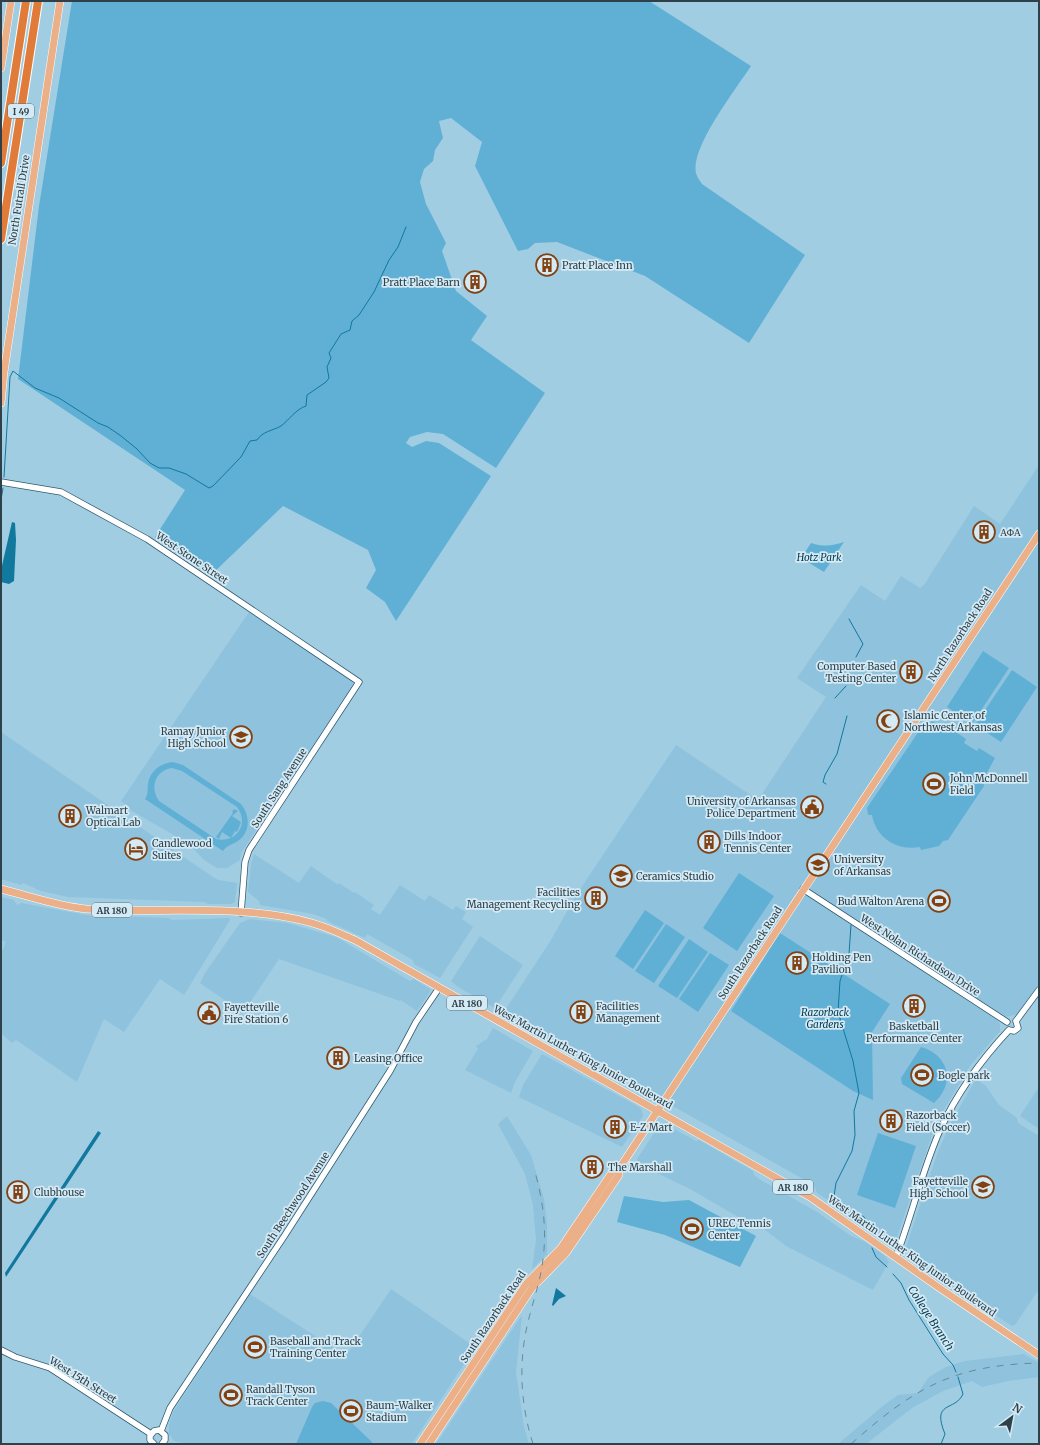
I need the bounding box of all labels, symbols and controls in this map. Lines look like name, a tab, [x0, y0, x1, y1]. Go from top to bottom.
road number: I 49	[8, 104, 34, 118]
street label: North Futrall Drive	[5, 154, 33, 246]
building icon: Pratt Place Inn	[534, 252, 560, 278]
place label: Pratt Place Inn	[562, 259, 633, 272]
building icon: Pratt Place Barn	[462, 269, 488, 295]
place label: Pratt Place Barn	[383, 276, 460, 289]
building icon: ΑΦΑ	[971, 519, 997, 545]
place label: ΑΦΑ	[1000, 526, 1022, 539]
street label: West Stone Street	[153, 529, 231, 587]
park label: Hotz Park	[796, 551, 842, 564]
street label: North Razorback Road	[925, 586, 995, 684]
building icon: Computer Based Testing Center	[898, 659, 924, 685]
place label: Computer Based Testing Center	[817, 660, 896, 685]
mosque icon: Islamic Center of Northwest Arkansas	[875, 708, 901, 734]
place label: Islamic Center of Northwest Arkansas	[904, 709, 1002, 734]
school or university icon: Ramay Junior High School	[228, 724, 254, 750]
place label: Ramay Junior High School	[161, 725, 226, 750]
street label: South Sang Avenue	[248, 746, 310, 830]
sports icon: John McDonnell Field	[921, 771, 947, 797]
place label: John McDonnell Field	[949, 772, 1028, 797]
public building icon: University of Arkansas Police Department	[799, 794, 825, 820]
place label: University of Arkansas Police Department	[687, 795, 796, 820]
building icon: Walmart Optical Lab	[57, 803, 83, 829]
place label: Walmart Optical Lab	[85, 804, 140, 829]
building icon: Dills Indoor Tennis Center	[696, 829, 722, 855]
place label: Dills Indoor Tennis Center	[724, 830, 792, 855]
hotel icon: Candlewood Suites	[123, 836, 149, 862]
place label: Candlewood Suites	[152, 837, 212, 862]
school or university icon: University of Arkansas	[805, 852, 831, 878]
place label: University of Arkansas	[834, 853, 891, 878]
school or university icon: Ceramics Studio	[608, 863, 634, 889]
place label: Ceramics Studio	[636, 870, 714, 883]
building icon: Facilities Management Recycling	[583, 885, 609, 911]
place label: Facilities Management Recycling	[467, 886, 580, 911]
sports icon: Bud Walton Arena	[926, 888, 952, 914]
place label: Bud Walton Arena	[838, 895, 925, 908]
road number: AR 180	[92, 903, 132, 917]
street label: South Razorback Road	[715, 904, 785, 1002]
street label: West Nolan Richardson Drive	[857, 911, 982, 999]
building icon: Holding Pen Pavilion	[784, 950, 810, 976]
place label: Holding Pen Pavilion	[812, 951, 871, 976]
building icon: Basketball Performance Center	[901, 993, 927, 1019]
road number: AR 180	[447, 996, 487, 1010]
building icon: Facilities Management	[568, 999, 594, 1025]
public building icon: Fayetteville Fire Station 6	[196, 1000, 222, 1026]
place label: Facilities Management	[596, 1000, 660, 1025]
place label: Fayetteville Fire Station 6	[224, 1001, 288, 1026]
street label: West Martin Luther King Junior Boulevard	[490, 1002, 675, 1112]
park label: Razorback Gardens	[801, 1006, 850, 1031]
place label: Basketball Performance Center	[866, 1020, 962, 1045]
building icon: Leasing Office	[325, 1045, 351, 1071]
place label: Leasing Office	[354, 1052, 422, 1065]
sports icon: Bogle park	[909, 1062, 935, 1088]
place label: Bogle park	[938, 1069, 990, 1082]
building icon: Razorback Field (Soccer)	[878, 1108, 904, 1134]
place label: Razorback Field (Soccer)	[906, 1109, 970, 1134]
building icon: E-Z Mart	[602, 1114, 628, 1140]
place label: E-Z Mart	[630, 1121, 673, 1134]
street label: South Beechwood Avenue	[254, 1149, 332, 1261]
building icon: The Marshall	[579, 1154, 605, 1180]
place label: The Marshall	[608, 1161, 672, 1174]
school or university icon: Fayetteville High School	[970, 1174, 996, 1200]
place label: Fayetteville High School	[909, 1175, 968, 1200]
building icon: Clubhouse	[5, 1179, 31, 1205]
road number: AR 180	[773, 1180, 813, 1194]
place label: Clubhouse	[34, 1186, 84, 1199]
street label: West Martin Luther King Junior Boulevard	[824, 1192, 999, 1319]
sports icon: UREC Tennis Center	[679, 1216, 705, 1242]
place label: UREC Tennis Center	[708, 1217, 771, 1242]
street label: South Razorback Road	[457, 1269, 529, 1365]
water label: College Branch	[905, 1283, 957, 1353]
sports icon: Baseball and Track Training Center	[242, 1334, 268, 1360]
place label: Baseball and Track Training Center	[270, 1335, 362, 1360]
street label: West 15th Street	[46, 1354, 119, 1406]
sports icon: Randall Tyson Track Center	[218, 1382, 244, 1408]
place label: Randall Tyson Track Center	[246, 1383, 316, 1408]
north arrow	[992, 1397, 1032, 1437]
sports icon: Baum-Walker Stadium	[338, 1398, 364, 1424]
place label: Baum-Walker Stadium	[366, 1399, 433, 1424]
text: N	[1010, 1400, 1025, 1417]

